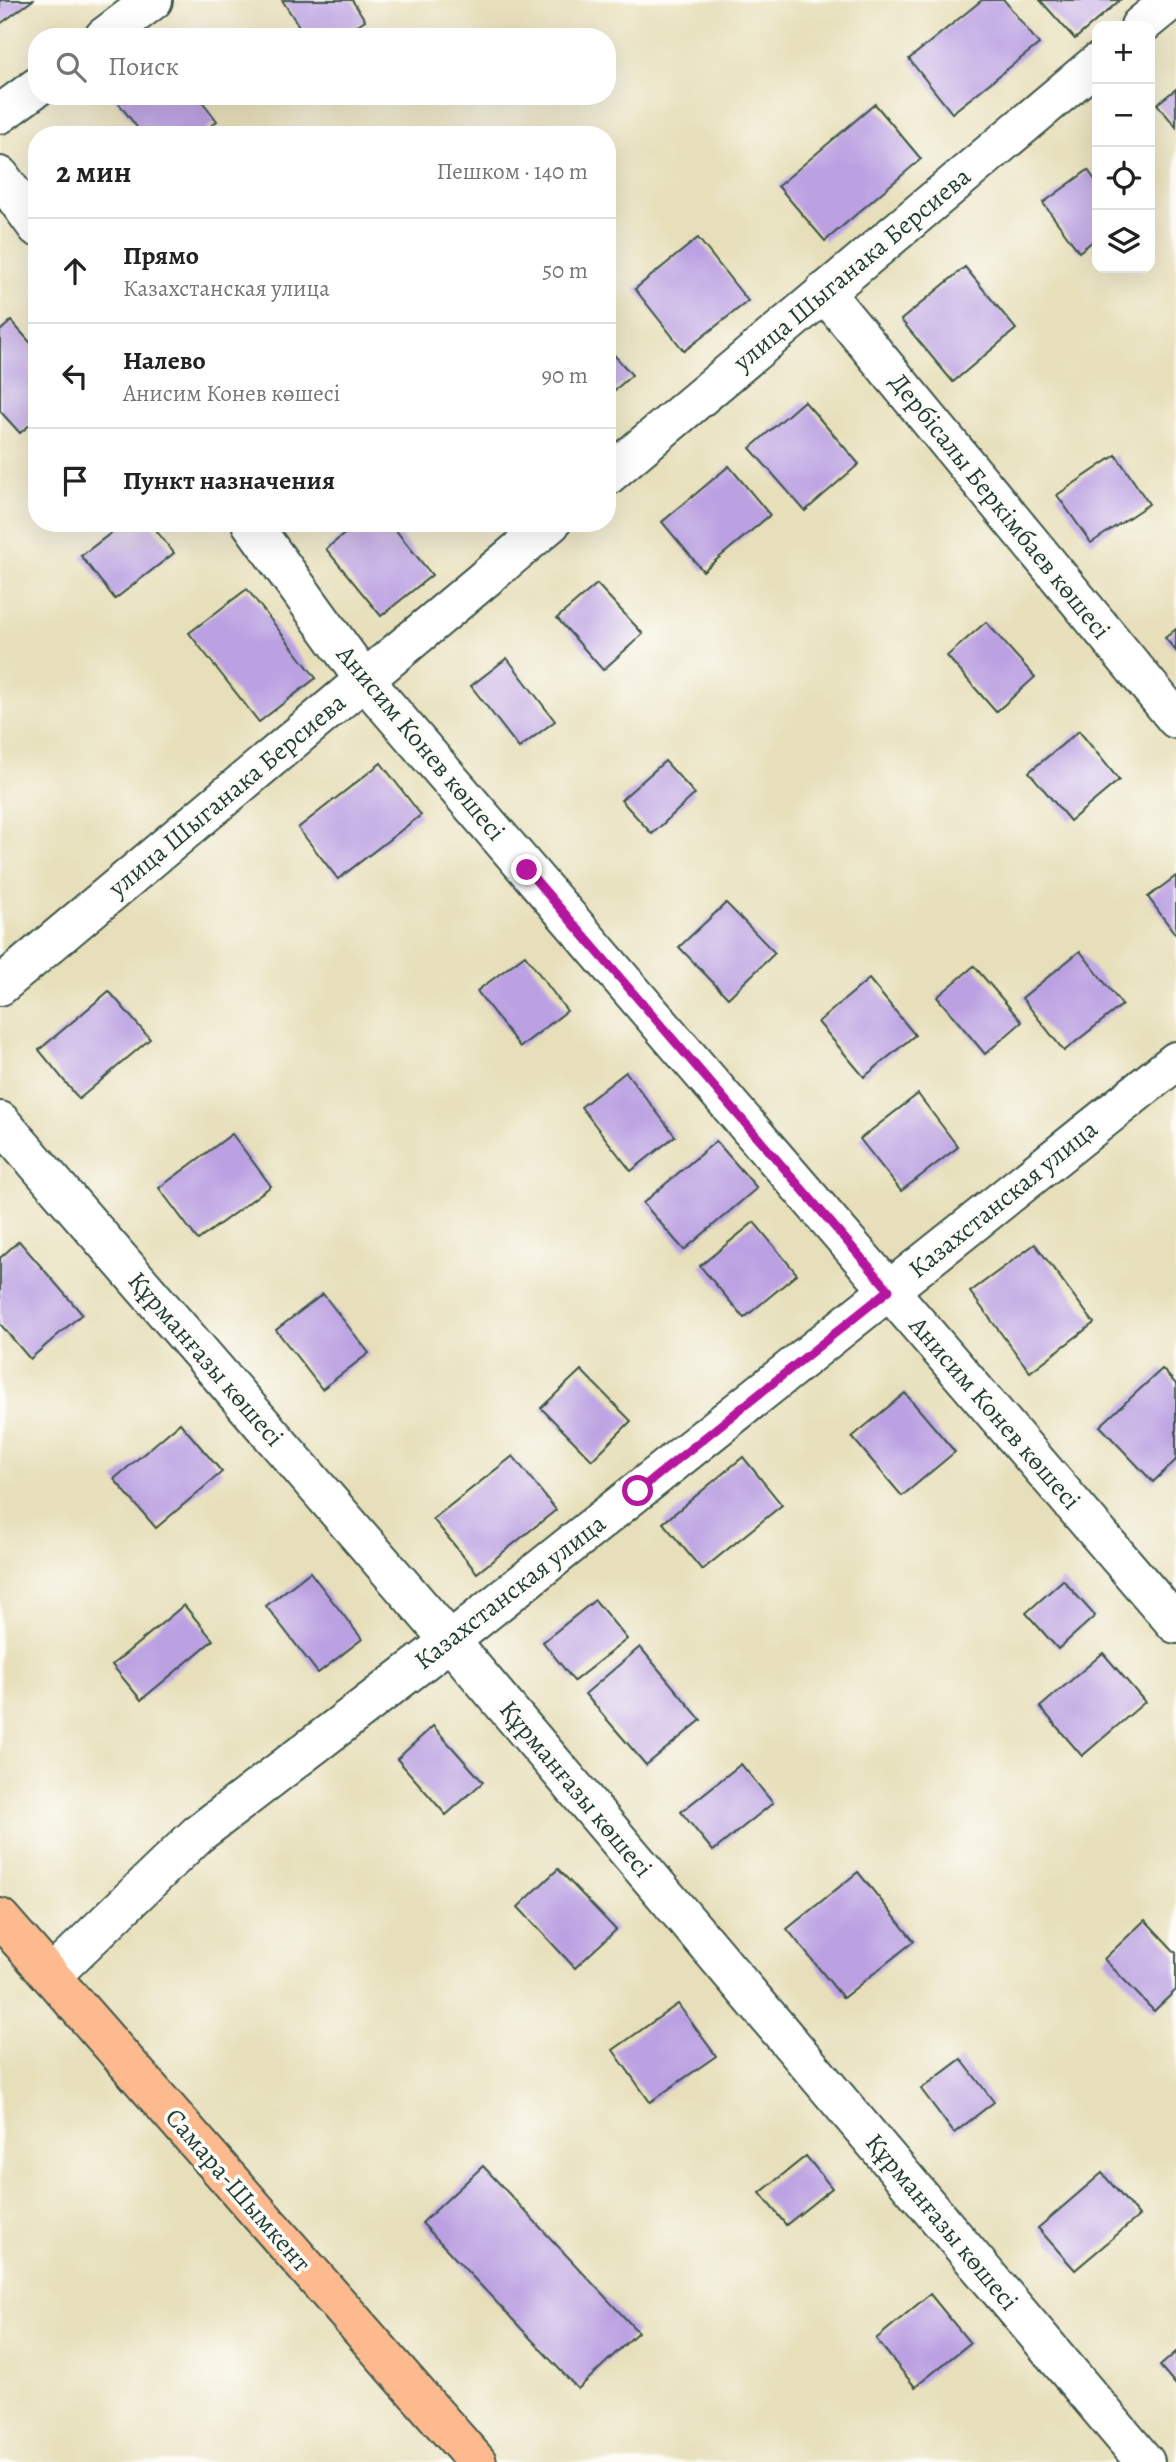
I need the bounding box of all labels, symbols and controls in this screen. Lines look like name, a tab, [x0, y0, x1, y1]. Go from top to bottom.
map controls	[1092, 21, 1155, 273]
button: +	[1092, 21, 1155, 84]
search box	[28, 28, 616, 105]
icon: search	[52, 48, 90, 86]
text: Поиск	[108, 49, 179, 84]
button: −	[1092, 84, 1155, 147]
button: locate	[1092, 147, 1155, 210]
text: 2 мин	[56, 152, 131, 192]
text: Пешком · 140 m	[436, 156, 588, 187]
street label: улица Шыганака Берсиева	[725, 159, 978, 379]
button: layers	[1092, 210, 1155, 273]
text: Прямо	[123, 238, 199, 273]
icon: ahead	[56, 252, 94, 290]
text: 50 m	[542, 255, 588, 286]
text: Казахстанская улица	[123, 273, 330, 304]
text: Налево	[123, 343, 206, 378]
icon: left	[56, 357, 94, 395]
text: 90 m	[542, 360, 588, 391]
street label: Дербісалы Беркімбаев көшесі	[881, 365, 1119, 647]
text: Анисим Конев көшесі	[123, 378, 340, 409]
icon: arrive	[56, 462, 94, 500]
text: Пункт назначения	[123, 463, 335, 498]
street label: Анисим Конев көшесі	[328, 637, 513, 848]
street label: улица Шыганака Берсиева	[100, 685, 353, 905]
route end	[511, 854, 542, 885]
street label: Казахстанская улица	[901, 1112, 1105, 1286]
street label: Құрманғазы көшесі	[120, 1264, 292, 1454]
street label: Анисим Конев көшесі	[901, 1308, 1089, 1517]
route start	[622, 1475, 653, 1506]
street label: Казахстанская улица	[407, 1506, 613, 1678]
street label: Құрманғазы көшесі	[492, 1693, 660, 1885]
street label: Самара-Шымкент	[157, 2101, 319, 2280]
street label: Құрманғазы көшесі	[858, 2126, 1026, 2318]

